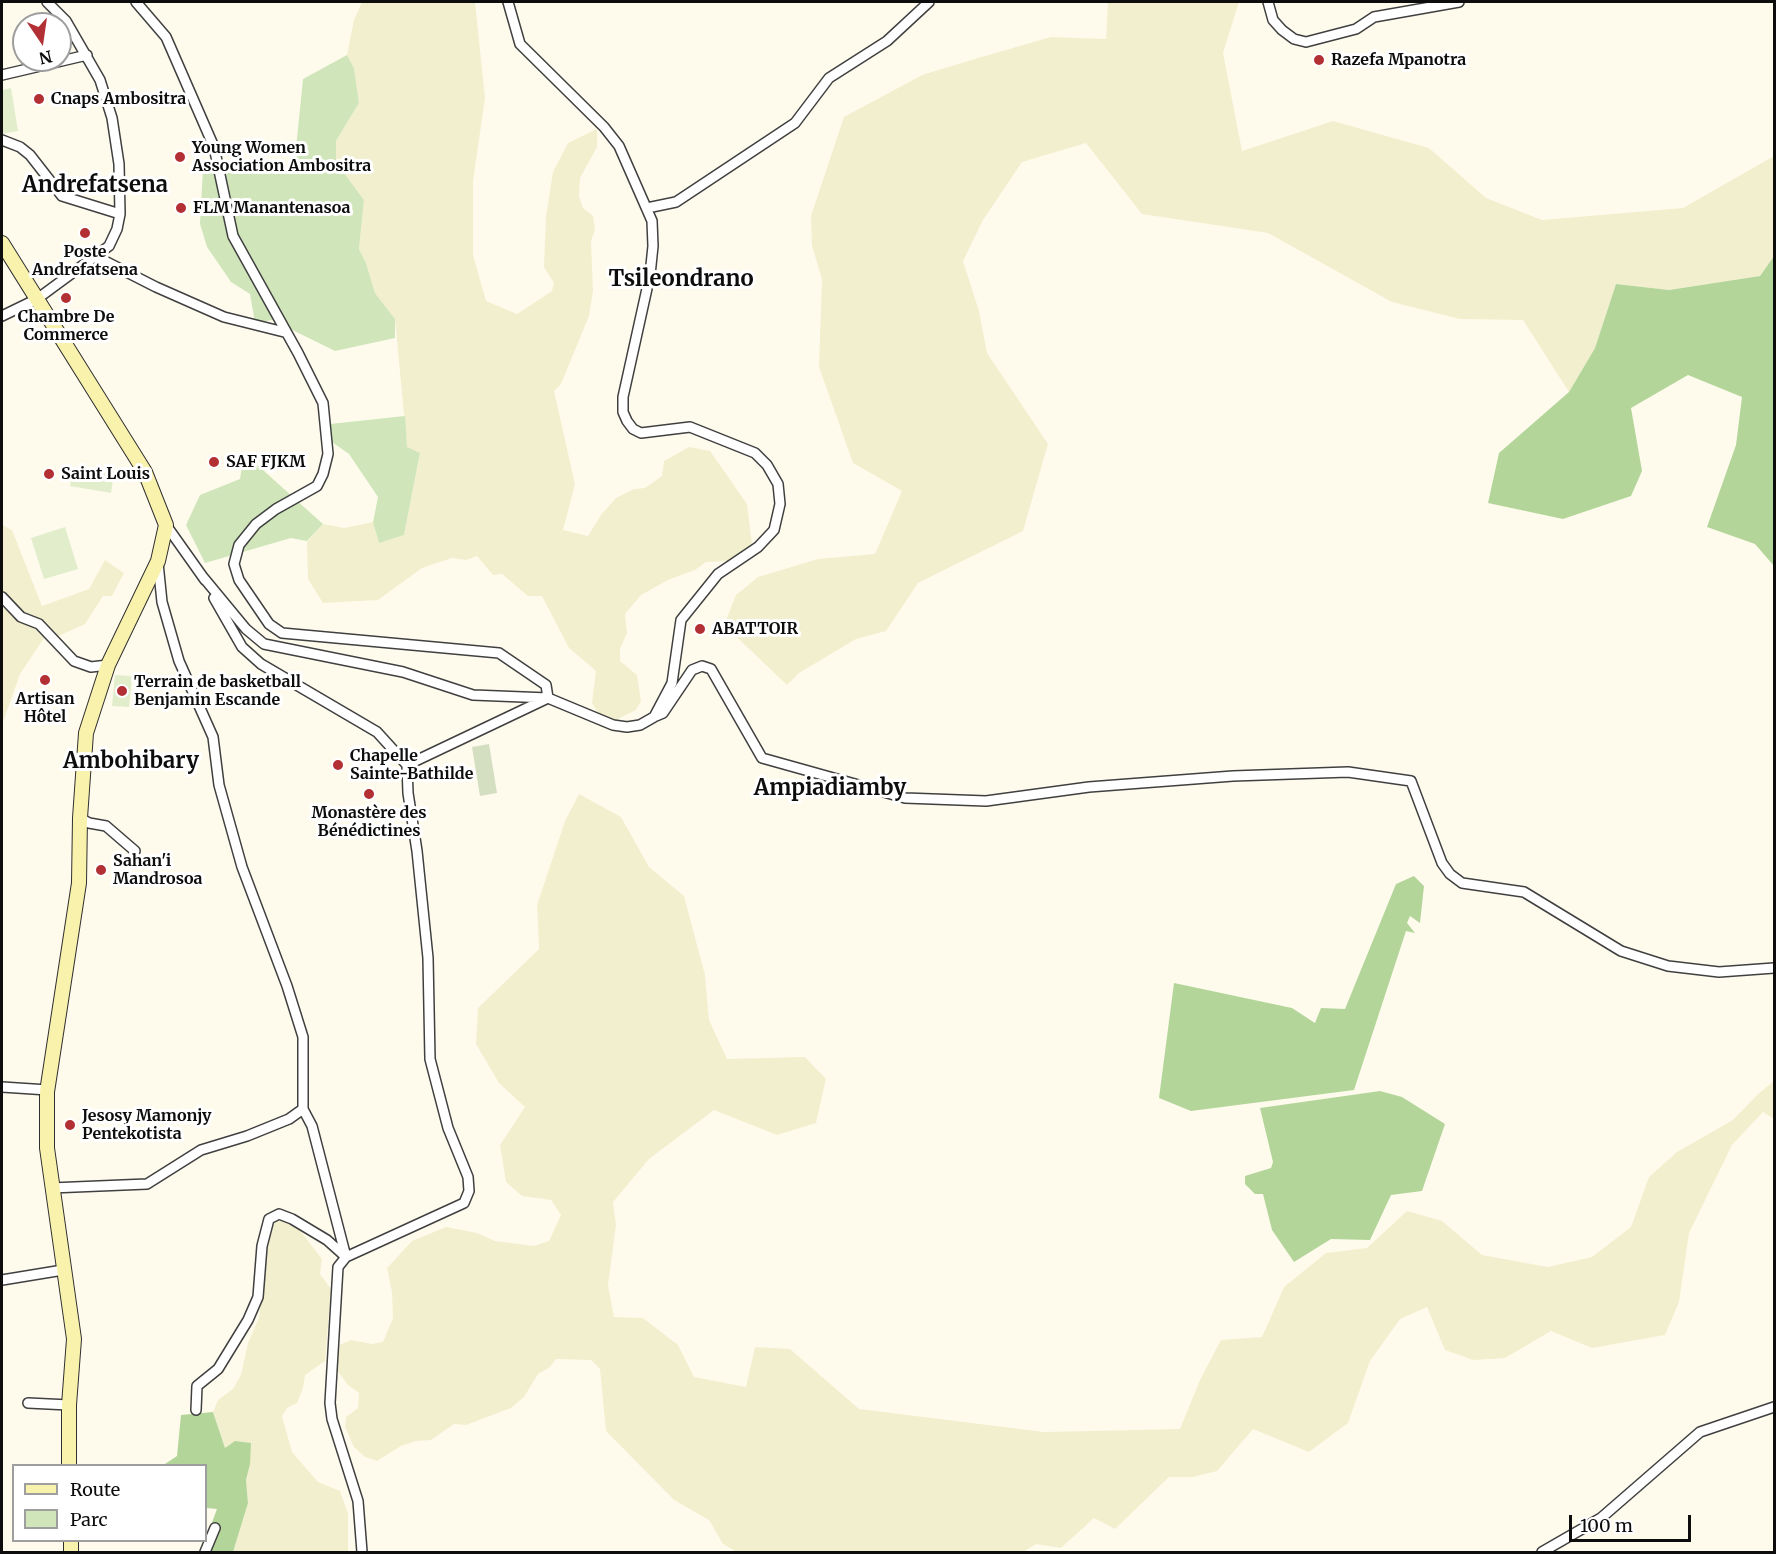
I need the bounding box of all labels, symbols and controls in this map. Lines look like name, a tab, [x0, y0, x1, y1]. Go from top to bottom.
north arrow	[12, 12, 72, 72]
text: N	[37, 46, 54, 69]
place label: Razefa Mpanotra	[1331, 50, 1466, 70]
marker: Razefa Mpanotra	[1312, 53, 1326, 67]
place label: Cnaps Ambositra	[51, 89, 186, 109]
marker: Cnaps Ambositra	[32, 92, 46, 106]
place label: Young Women Association Ambositra	[192, 138, 371, 176]
marker: Young Women Association Ambositra	[173, 150, 187, 164]
district label: Andrefatsena	[22, 173, 168, 199]
place label: FLM Manantenasoa	[193, 198, 350, 218]
marker: FLM Manantenasoa	[174, 201, 188, 215]
marker: Poste Andrefatsena	[78, 226, 92, 240]
place label: Poste Andrefatsena	[32, 242, 138, 280]
district label: Tsileondrano	[608, 267, 754, 293]
marker: Chambre De Commerce	[59, 291, 73, 305]
place label: Chambre De Commerce	[18, 307, 114, 345]
place label: SAF FJKM	[226, 452, 305, 472]
marker: SAF FJKM	[207, 455, 221, 469]
place label: Saint Louis	[61, 464, 150, 484]
marker: Saint Louis	[42, 467, 56, 481]
place label: ABATTOIR	[712, 619, 798, 639]
marker: ABATTOIR	[693, 622, 707, 636]
place label: Terrain de basketball Benjamin Escande	[134, 672, 301, 710]
marker: Artisan Hôtel	[38, 673, 52, 687]
marker: Terrain de basketball Benjamin Escande	[115, 684, 129, 698]
place label: Artisan Hôtel	[15, 689, 75, 727]
place label: Chapelle Sainte-Bathilde	[350, 746, 473, 784]
district label: Ambohibary	[63, 749, 199, 775]
marker: Chapelle Sainte-Bathilde	[331, 758, 345, 772]
district label: Ampiadiamby	[754, 776, 906, 802]
marker: Monastère des Bénédictines	[362, 787, 376, 801]
place label: Monastère des Bénédictines	[311, 803, 427, 841]
place label: Sahan'i Mandrosoa	[113, 851, 203, 889]
marker: Sahan'i Mandrosoa	[94, 863, 108, 877]
place label: Jesosy Mamonjy Pentekotista	[82, 1106, 212, 1144]
marker: Jesosy Mamonjy Pentekotista	[63, 1118, 77, 1132]
legend	[12, 1464, 207, 1542]
text: Route	[70, 1478, 120, 1501]
scale bar	[1572, 1503, 1694, 1541]
text: Parc	[70, 1508, 108, 1531]
text: 100 m	[1580, 1514, 1633, 1537]

